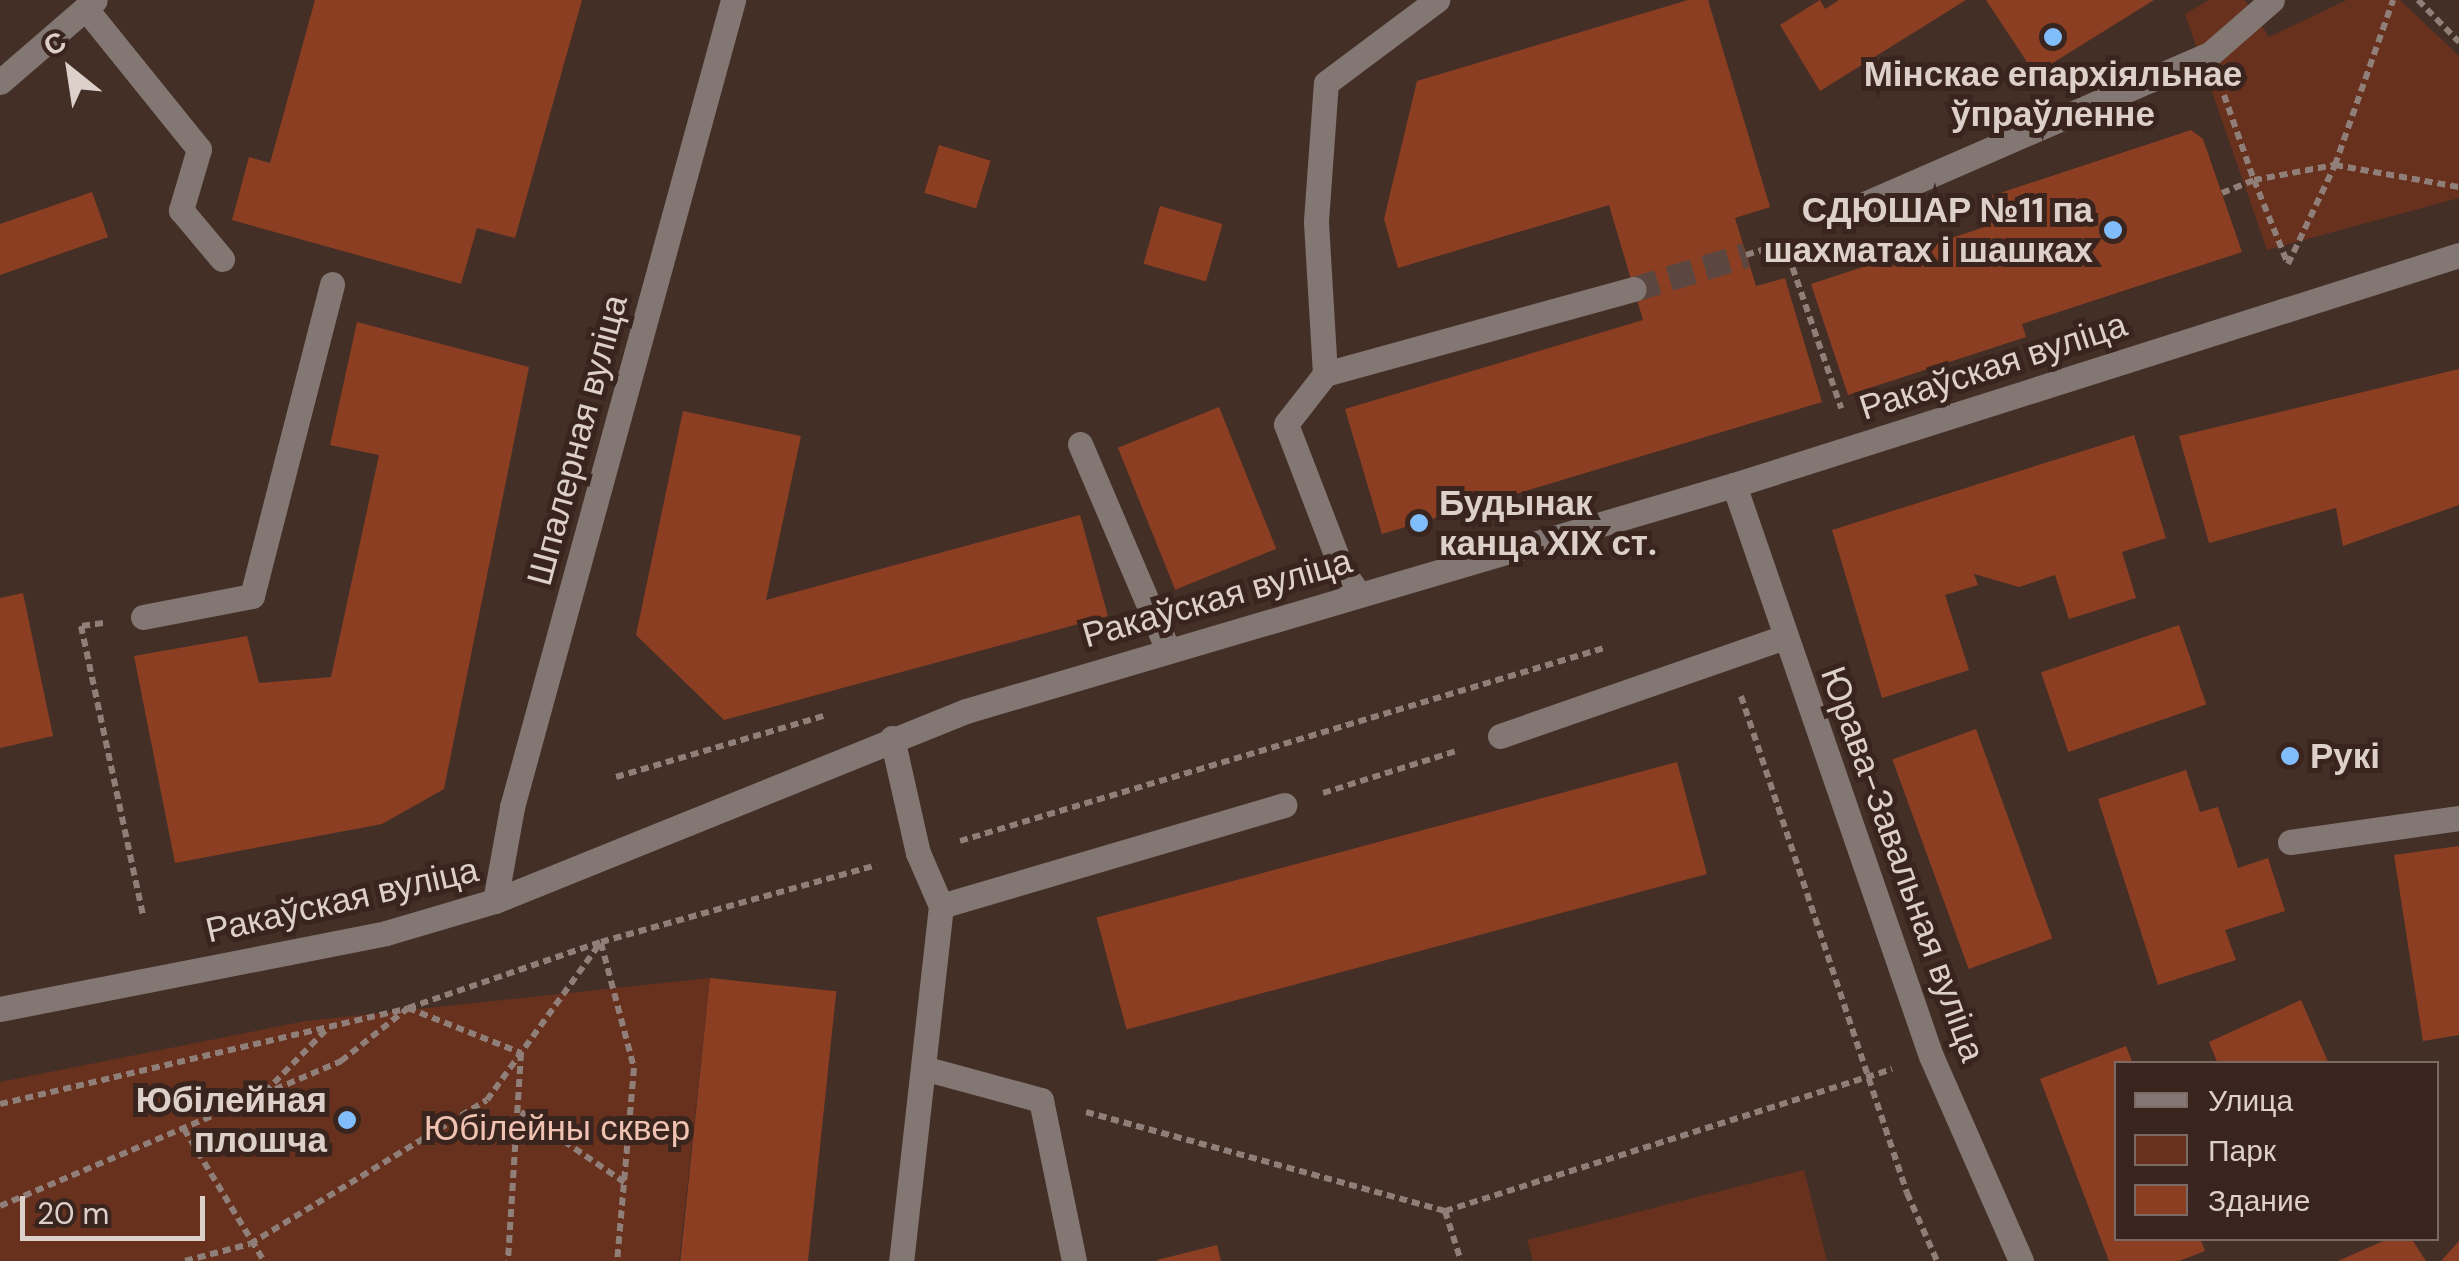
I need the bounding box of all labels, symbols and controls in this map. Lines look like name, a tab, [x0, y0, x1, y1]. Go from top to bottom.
north arrow	[20, 20, 120, 120]
text: С	[37, 23, 73, 65]
marker: Мінскае епархіяльнае ўпраўленне	[2042, 26, 2064, 48]
place label: Мінскае епархіяльнае ўпраўленне	[1864, 53, 2242, 135]
place label: СДЮШАР №11 па шахматах і шашках	[1763, 189, 2093, 271]
marker: СДЮШАР №11 па шахматах і шашках	[2102, 219, 2124, 241]
street label: Шпалерная вуліца	[518, 290, 636, 590]
street label: Ракаўская вуліца	[1854, 303, 2132, 429]
place label: Будынак канца ХІХ ст.	[1439, 482, 1657, 564]
marker: Будынак канца ХІХ ст.	[1408, 512, 1430, 534]
street label: Ракаўская вуліца	[1077, 539, 1357, 657]
street label: Юрава-Завальная вуліца	[1812, 661, 1994, 1067]
place label: Рукі	[2310, 735, 2380, 777]
marker: Рукі	[2279, 745, 2301, 767]
street label: Ракаўская вуліца	[202, 848, 482, 952]
legend	[2114, 1061, 2439, 1241]
place label: Юбілейная плошча	[136, 1079, 327, 1161]
text: Улица	[2208, 1081, 2293, 1120]
park label: Юбілейны сквер	[424, 1107, 690, 1149]
marker: Юбілейная плошча	[336, 1109, 358, 1131]
text: Парк	[2208, 1131, 2276, 1170]
scale bar	[25, 1176, 210, 1238]
text: Здание	[2208, 1181, 2310, 1220]
text: 20 m	[37, 1194, 109, 1233]

